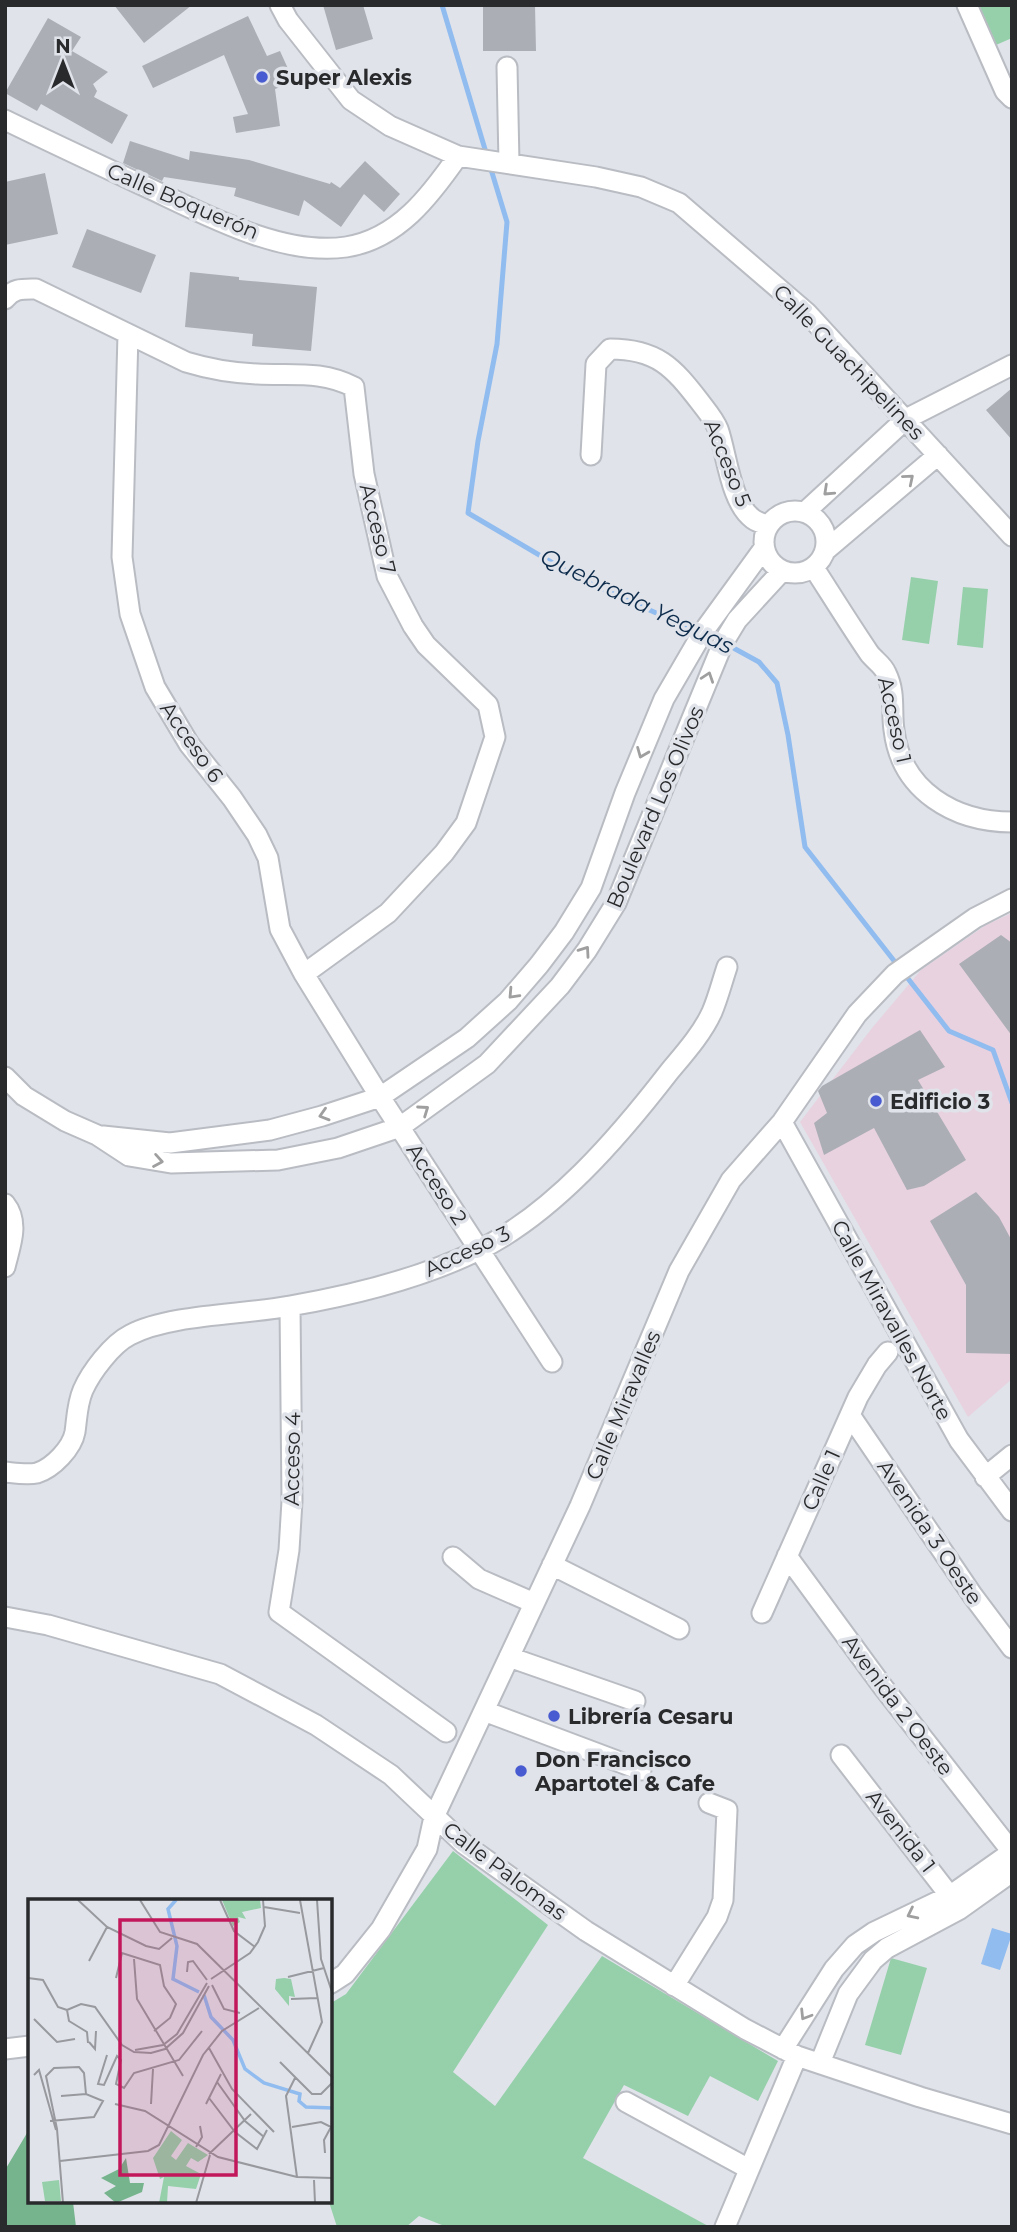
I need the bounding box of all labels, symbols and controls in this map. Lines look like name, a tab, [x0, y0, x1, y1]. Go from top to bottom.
north arrow	[28, 28, 98, 98]
text: N	[55, 35, 71, 58]
place label: Super Alexis	[276, 65, 412, 90]
marker: Super Alexis	[254, 69, 270, 85]
street label: Calle Boquerón	[103, 158, 263, 244]
street label: Calle Guachipelines	[768, 279, 930, 445]
street label: Acceso 5	[699, 416, 757, 510]
one-way arrow	[901, 475, 914, 487]
street label: Acceso 7	[355, 481, 401, 577]
one-way arrow	[823, 482, 836, 495]
water label: Quebrada Yeguas	[536, 542, 738, 660]
one-way arrow	[700, 672, 714, 684]
street label: Acceso 1	[873, 675, 917, 765]
street label: Acceso 6	[155, 697, 229, 787]
street label: Boulevard Los Olivos	[601, 702, 709, 912]
one-way arrow	[636, 746, 650, 758]
one-way arrow	[577, 946, 589, 959]
one-way arrow	[509, 986, 521, 999]
place label: Edificio 3	[890, 1089, 990, 1114]
marker: Edificio 3	[868, 1093, 884, 1109]
one-way arrow	[416, 1106, 429, 1118]
one-way arrow	[318, 1107, 330, 1122]
street label: Acceso 2	[402, 1139, 473, 1229]
one-way arrow	[152, 1153, 164, 1168]
street label: Calle Miravalles Norte	[827, 1216, 957, 1424]
street label: Acceso 3	[420, 1220, 514, 1282]
street label: Calle Miravalles	[580, 1327, 666, 1483]
street label: Acceso 4	[279, 1412, 305, 1506]
street label: Calle 1	[797, 1446, 845, 1514]
street label: Avenida 3 Oeste	[872, 1455, 988, 1609]
street label: Avenida 2 Oeste	[837, 1630, 959, 1780]
place label: Librería Cesaru	[568, 1704, 733, 1729]
marker: Librería Cesaru	[546, 1708, 562, 1724]
place label: Don Francisco Apartotel & Cafe	[534, 1747, 715, 1796]
marker: Don Francisco Apartotel & Cafe	[513, 1763, 529, 1779]
street label: Avenida 1	[861, 1785, 941, 1877]
street label: Calle Palomas	[439, 1817, 571, 1925]
inset map	[28, 1899, 332, 2204]
one-way arrow	[907, 1905, 919, 1919]
one-way arrow	[800, 2007, 813, 2020]

